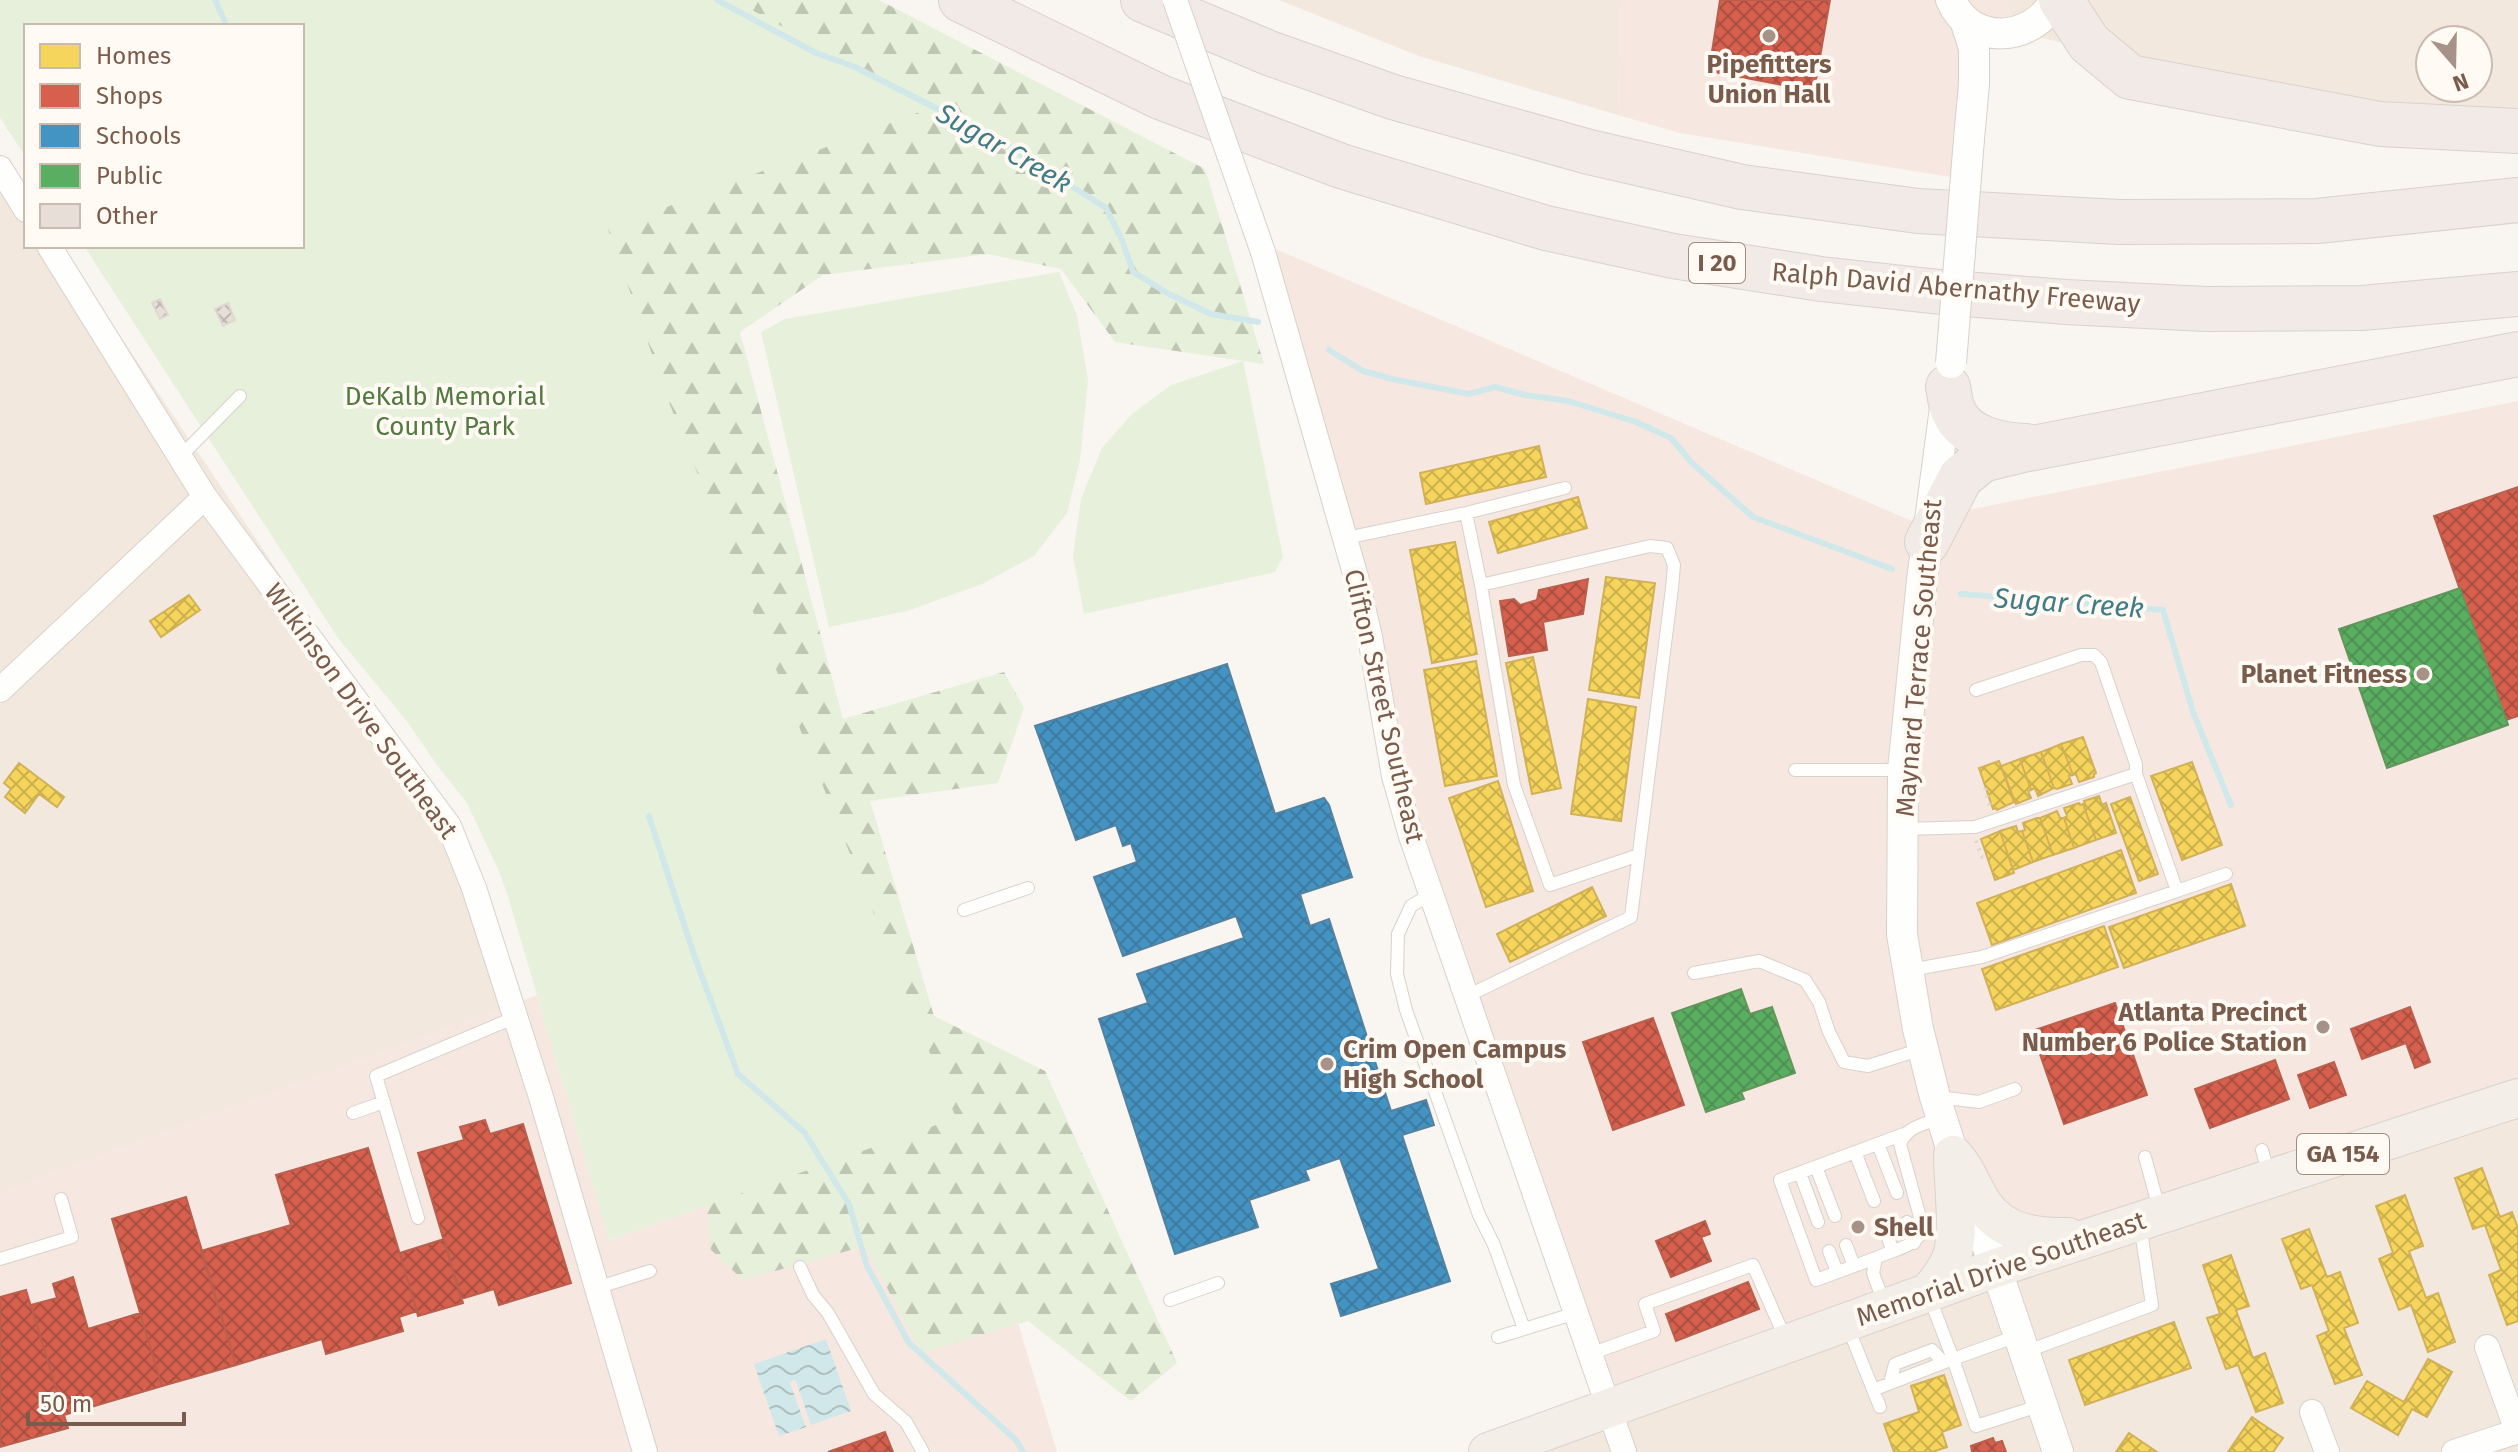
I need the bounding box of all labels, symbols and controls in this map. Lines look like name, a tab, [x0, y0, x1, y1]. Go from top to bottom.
legend	[24, 24, 304, 248]
north arrow	[2414, 24, 2494, 104]
marker: Pipefitters Union Hall	[1760, 27, 1778, 45]
text: Homes	[96, 42, 171, 70]
place label: Pipefitters Union Hall	[1706, 49, 1832, 110]
text: N	[2449, 67, 2472, 98]
text: Shops	[96, 82, 163, 110]
water label: Sugar Creek	[930, 96, 1077, 200]
text: Schools	[96, 122, 181, 150]
text: Public	[96, 162, 163, 190]
text: Other	[96, 202, 158, 230]
road number: I 20	[1689, 243, 1745, 283]
street label: Ralph David Abernathy Freeway	[1770, 256, 2142, 320]
park label: DeKalb Memorial County Park	[345, 381, 546, 442]
street label: Maynard Terrace Southeast	[1890, 497, 1948, 818]
street label: Clifton Street Southeast	[1337, 566, 1431, 847]
street label: Wilkinson Drive Southeast	[258, 577, 464, 845]
water label: Sugar Creek	[1992, 581, 2145, 625]
place label: Planet Fitness	[2241, 659, 2407, 690]
marker: Planet Fitness	[2414, 665, 2432, 683]
place label: Atlanta Precinct Number 6 Police Station	[2022, 997, 2308, 1058]
marker: Atlanta Precinct Number 6 Police Station	[2314, 1018, 2332, 1036]
place label: Crim Open Campus High School	[1343, 1034, 1567, 1095]
marker: Crim Open Campus High School	[1318, 1055, 1336, 1073]
road number: GA 154	[2297, 1134, 2389, 1174]
street label: Memorial Drive Southeast	[1852, 1205, 2150, 1333]
place label: Shell	[1874, 1212, 1934, 1243]
marker: Shell	[1849, 1218, 1867, 1236]
scale bar	[28, 1376, 184, 1426]
text: 50 m	[40, 1390, 92, 1418]

